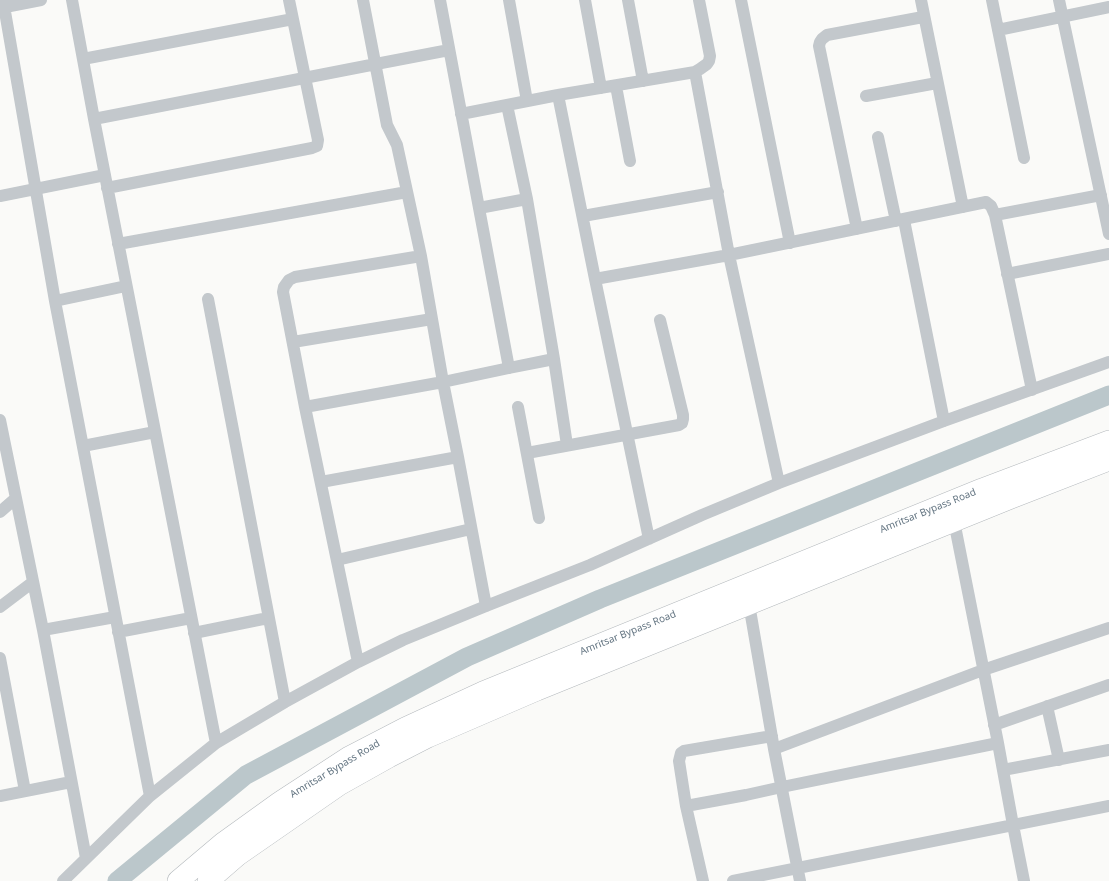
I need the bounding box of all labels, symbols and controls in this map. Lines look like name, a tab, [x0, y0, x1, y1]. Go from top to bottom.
street label: Amritsar Bypass Road	[878, 486, 978, 536]
street label: Amritsar Bypass Road	[578, 608, 678, 658]
street label: Amritsar Bypass Road	[288, 737, 382, 801]

